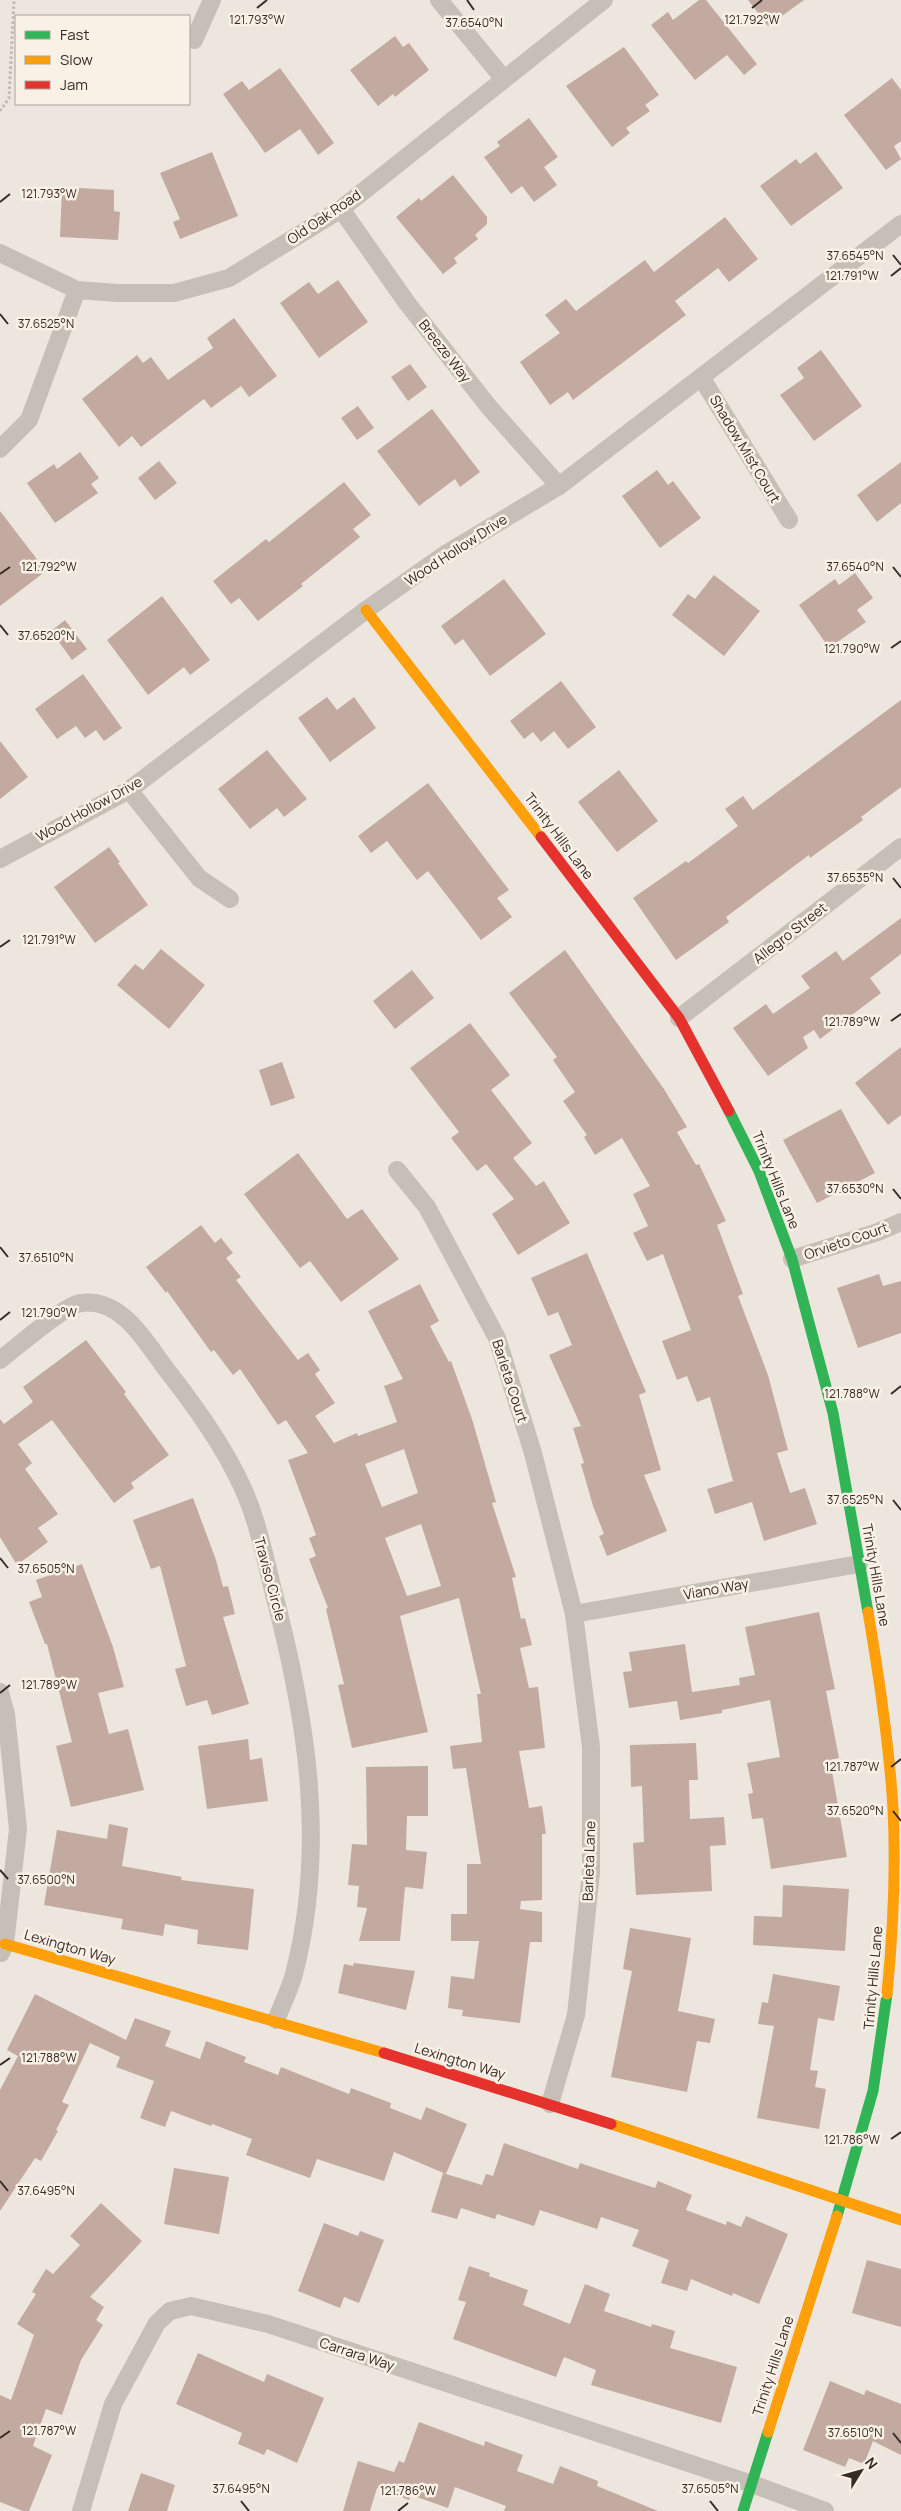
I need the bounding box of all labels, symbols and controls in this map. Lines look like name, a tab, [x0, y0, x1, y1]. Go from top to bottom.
text: 121.793°W	[229, 11, 286, 28]
text: 121.792°W	[724, 11, 781, 28]
text: 37.6540°N	[445, 14, 503, 31]
legend	[15, 15, 190, 105]
text: Fast	[60, 24, 89, 45]
text: Slow	[60, 49, 93, 70]
text: Jam	[60, 74, 88, 95]
text: 121.793°W	[21, 185, 78, 202]
street label: Old Oak Road	[283, 185, 364, 248]
text: 37.6545°N	[827, 247, 883, 264]
text: 121.791°W	[825, 267, 880, 284]
text: 37.6525°N	[18, 315, 74, 332]
street label: Breeze Way	[415, 315, 476, 387]
street label: Shadow Mist Court	[706, 391, 785, 507]
street label: Wood Hollow Drive	[401, 509, 511, 590]
text: 121.792°W	[21, 558, 78, 575]
text: 37.6540°N	[826, 558, 884, 575]
text: 37.6520°N	[18, 627, 74, 644]
text: 121.790°W	[824, 640, 881, 657]
street label: Wood Hollow Drive	[32, 772, 145, 846]
street label: Trinity Hills Lane	[520, 788, 598, 883]
text: 37.6535°N	[827, 869, 883, 886]
street label: Allegro Street	[749, 897, 831, 967]
text: 121.791°W	[22, 931, 77, 948]
text: 121.789°W	[824, 1013, 881, 1030]
street label: Trinity Hills Lane	[748, 1128, 805, 1232]
text: 37.6530°N	[827, 1180, 883, 1197]
street label: Orvieto Court	[801, 1217, 891, 1264]
text: 37.6510°N	[19, 1249, 73, 1266]
text: 121.790°W	[21, 1304, 78, 1321]
street label: Barleta Court	[488, 1337, 533, 1425]
text: 121.788°W	[824, 1385, 880, 1402]
text: 37.6525°N	[827, 1491, 883, 1508]
street label: Trinity Hills Lane	[858, 1522, 895, 1628]
street label: Traviso Circle	[250, 1535, 291, 1623]
text: 37.6505°N	[17, 1560, 75, 1577]
street label: Viano Way	[682, 1573, 751, 1604]
text: 121.789°W	[21, 1676, 78, 1693]
text: 121.787°W	[825, 1758, 880, 1775]
text: 37.6520°N	[827, 1802, 883, 1819]
street label: Barleta Lane	[578, 1820, 599, 1902]
text: 37.6500°N	[17, 1871, 75, 1888]
street label: Lexington Way	[22, 1924, 119, 1969]
street label: Trinity Hills Lane	[859, 1925, 887, 2031]
street label: Lexington Way	[412, 2038, 509, 2084]
text: 121.788°W	[21, 2049, 77, 2066]
text: 121.786°W	[824, 2131, 881, 2148]
text: 37.6495°N	[17, 2182, 75, 2199]
street label: Trinity Hills Lane	[747, 2313, 798, 2418]
street label: Carrara Way	[317, 2332, 398, 2375]
text: 121.787°W	[22, 2422, 77, 2439]
text: 37.6510°N	[828, 2424, 882, 2441]
north arrow	[836, 2446, 886, 2496]
text: N	[861, 2453, 882, 2473]
text: 37.6495°N	[212, 2480, 270, 2497]
text: 37.6505°N	[681, 2480, 739, 2497]
text: 121.786°W	[380, 2482, 437, 2499]

